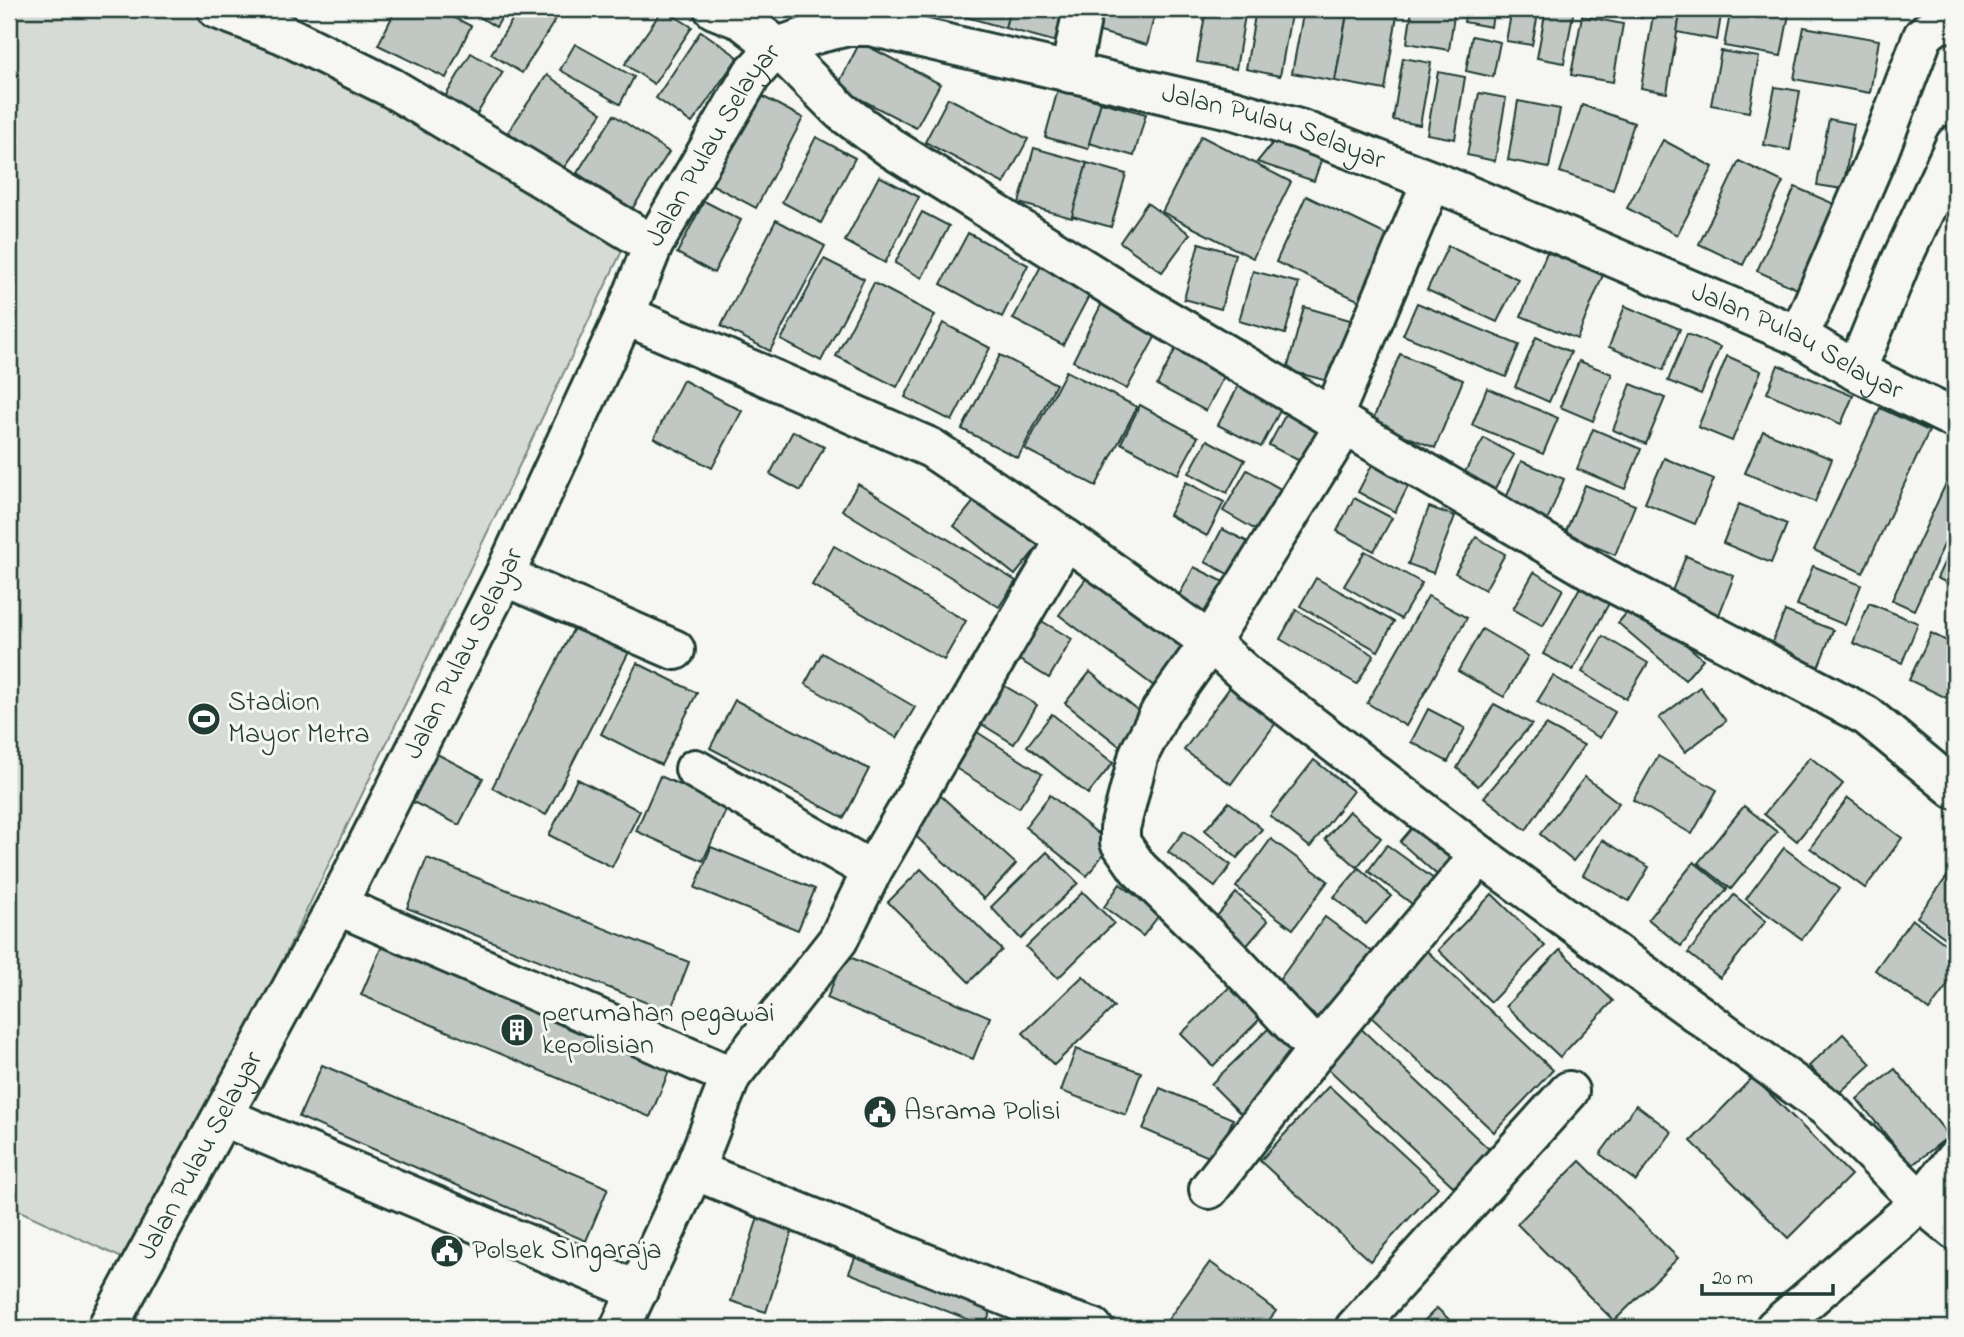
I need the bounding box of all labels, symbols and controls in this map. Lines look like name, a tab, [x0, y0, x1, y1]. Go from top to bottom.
street label: Jalan Pulau Selayar	[635, 34, 791, 255]
street label: Jalan Pulau Selayar	[1157, 73, 1391, 181]
street label: Jalan Pulau Selayar	[1684, 272, 1910, 411]
street label: Jalan Pulau Selayar	[394, 541, 535, 767]
place label: Stadion Mayor Metra	[228, 683, 370, 756]
sports icon: Stadion Mayor Metra	[185, 700, 223, 738]
place label: perumahan pegawai kepolisian	[542, 994, 775, 1067]
building icon: perumahan pegawai kepolisian	[498, 1011, 536, 1049]
street label: Jalan Pulau Selayar	[127, 1044, 274, 1268]
place label: Asrama Polisi	[904, 1092, 1060, 1133]
public building icon: Asrama Polisi	[861, 1093, 899, 1131]
place label: Polsek SIngaraja	[472, 1231, 662, 1272]
public building icon: Polsek SIngaraja	[428, 1232, 466, 1270]
scale bar	[1702, 1253, 1833, 1297]
text: 20 m	[1712, 1264, 1753, 1294]

